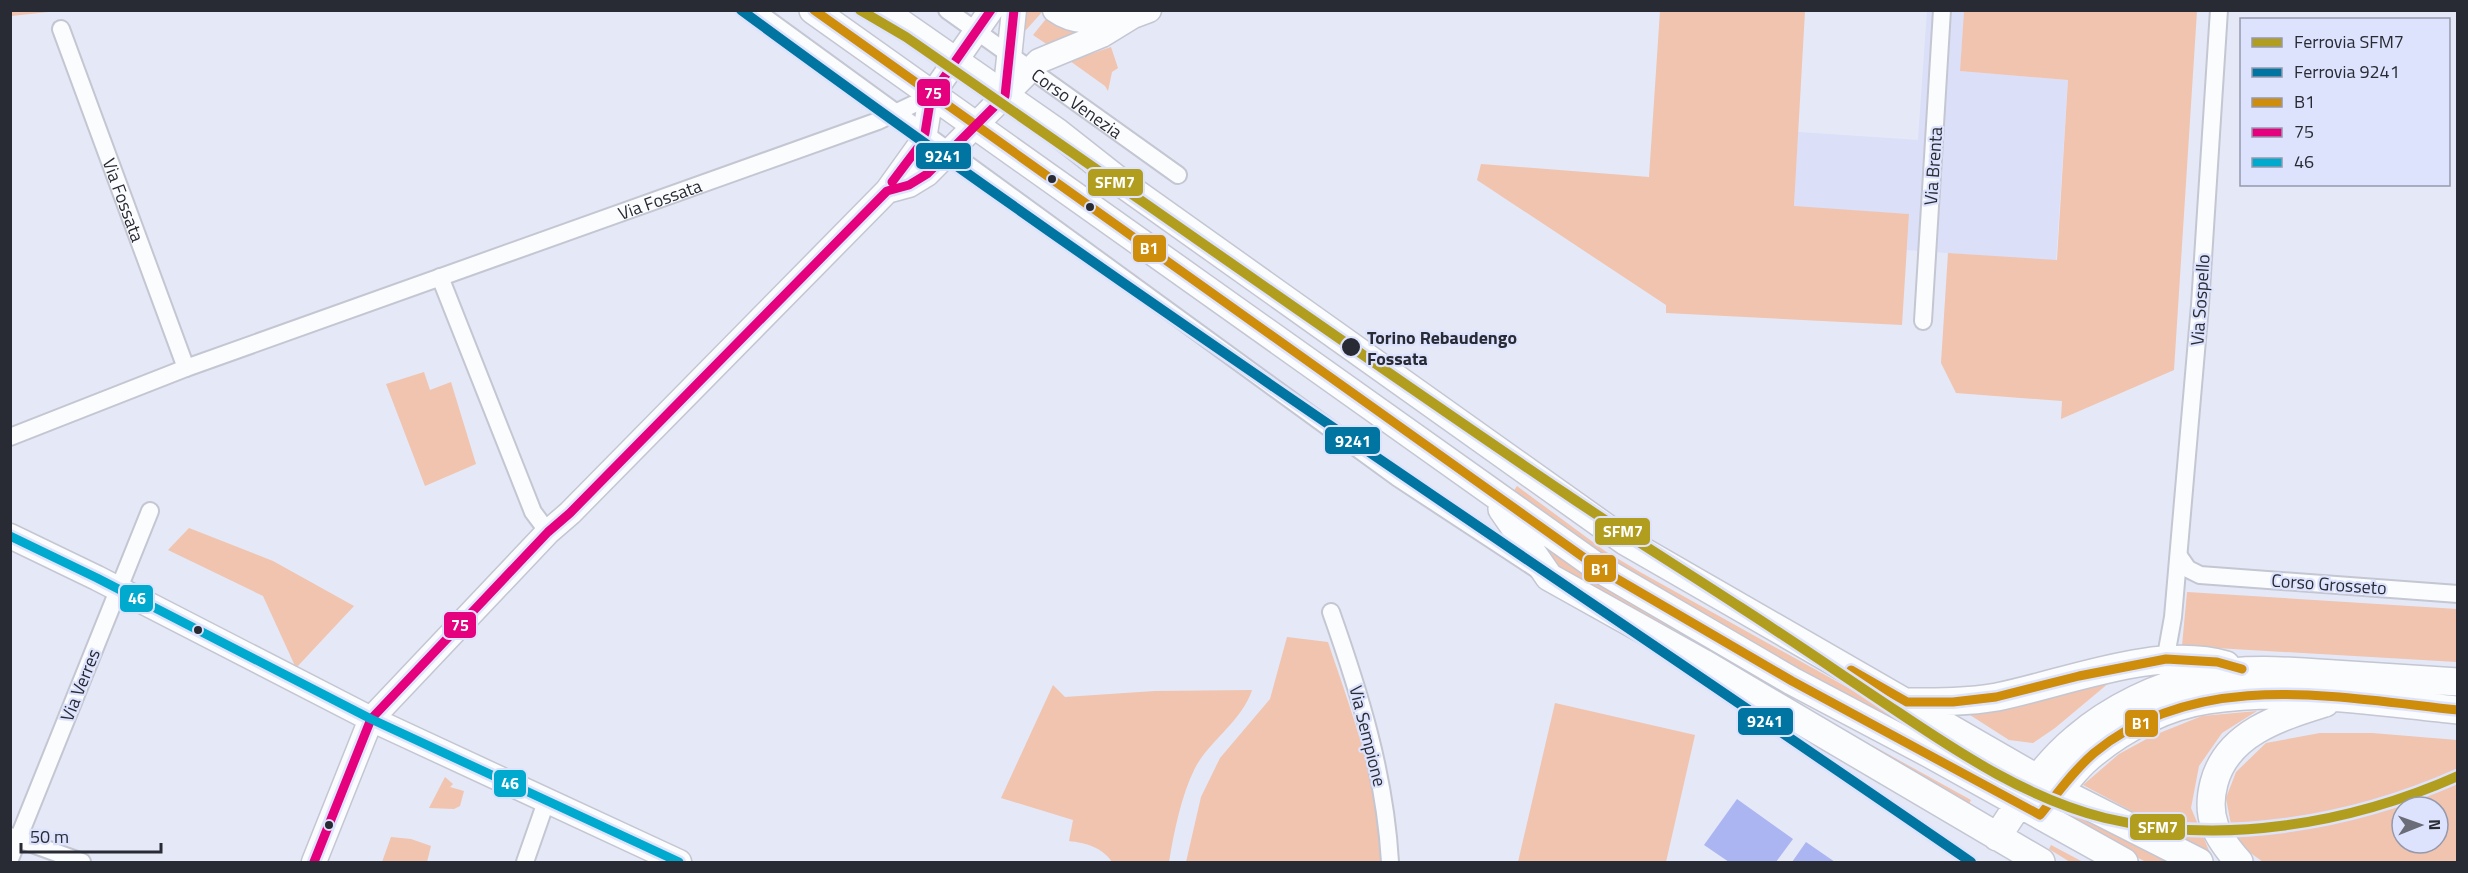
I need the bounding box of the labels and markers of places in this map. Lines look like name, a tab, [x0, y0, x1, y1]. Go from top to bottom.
unlabelled marker	[1046, 173, 1058, 185]
unlabelled marker	[1084, 201, 1096, 213]
place label: Torino Rebaudengo Fossata	[1367, 324, 1517, 372]
marker: Torino Rebaudengo Fossata	[1340, 336, 1362, 358]
unlabelled marker	[192, 624, 204, 636]
unlabelled marker	[323, 819, 335, 831]

